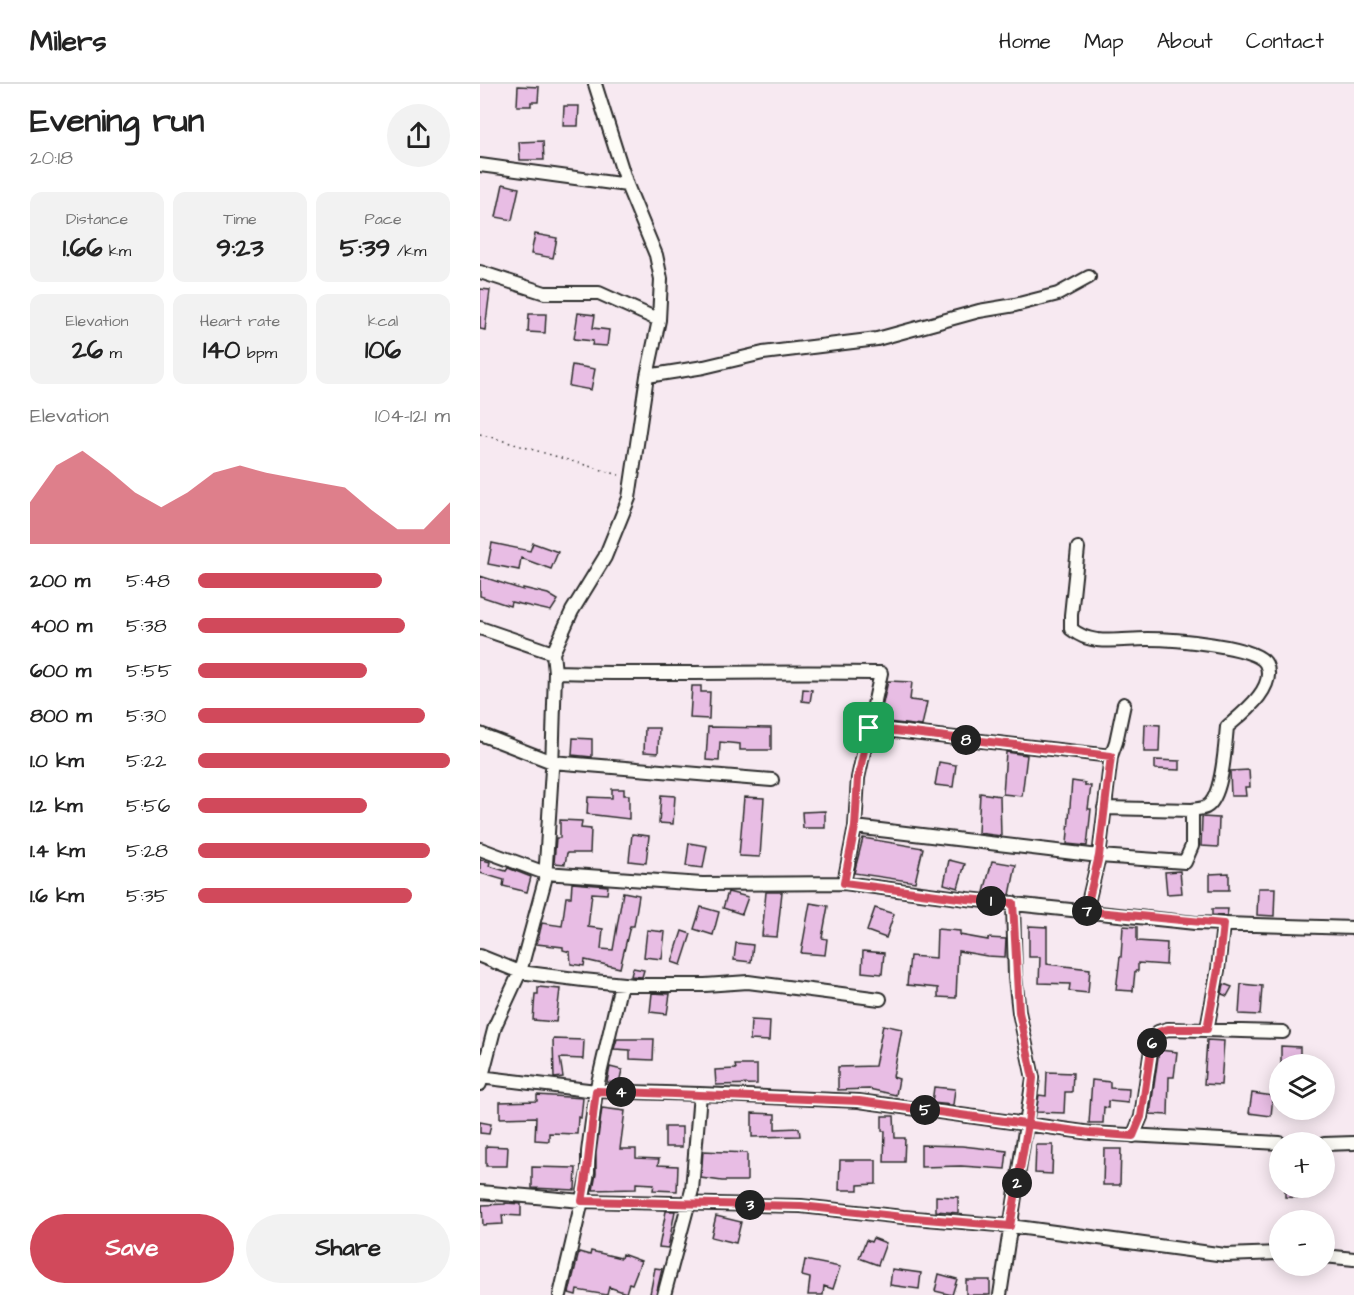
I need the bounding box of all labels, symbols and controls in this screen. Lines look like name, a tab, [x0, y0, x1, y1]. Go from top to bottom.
text: Milers	[30, 22, 106, 61]
text: Home	[999, 27, 1051, 56]
text: Map	[1084, 27, 1124, 56]
text: About	[1157, 27, 1213, 56]
text: Contact	[1246, 27, 1324, 56]
text: Evening run	[30, 98, 204, 144]
button: share	[387, 104, 450, 167]
text: 20:18	[30, 144, 73, 172]
text: Distance	[66, 208, 128, 230]
text: Time	[223, 208, 257, 230]
text: Pace	[364, 208, 402, 230]
text: 1.66	[63, 230, 102, 266]
text: 9:23	[216, 230, 264, 266]
text: 5:39	[340, 230, 390, 266]
text: km	[102, 240, 131, 262]
text: /km	[390, 240, 426, 262]
text: Elevation	[66, 310, 128, 332]
text: Heart rate	[200, 310, 280, 332]
text: kcal	[368, 310, 398, 332]
text: 26	[72, 332, 103, 368]
text: 140	[203, 332, 240, 368]
text: 106	[365, 332, 401, 368]
text: m	[103, 342, 122, 364]
text: bpm	[240, 342, 277, 364]
text: Elevation	[30, 402, 109, 430]
text: 104–121 m	[375, 402, 450, 430]
text: 200 m	[30, 567, 90, 595]
text: 5:48	[126, 567, 170, 595]
text: 400 m	[30, 612, 92, 640]
text: 5:38	[126, 612, 167, 640]
text: 600 m	[30, 657, 91, 685]
text: 5:55	[126, 657, 172, 685]
text: 800 m	[30, 702, 92, 730]
text: 5:30	[126, 702, 166, 730]
pin	[843, 702, 894, 753]
icon: arrive	[852, 711, 885, 744]
pin: 8	[951, 725, 981, 755]
text: 8	[961, 729, 971, 751]
text: 1.0 km	[30, 747, 84, 775]
text: 5:22	[126, 747, 166, 775]
text: 1.2 km	[30, 792, 83, 820]
text: 5:56	[126, 792, 170, 820]
text: 1.4 km	[30, 837, 85, 865]
text: 5:28	[126, 837, 168, 865]
text: 1.6 km	[30, 882, 84, 910]
text: 5:35	[126, 882, 168, 910]
pin: 1	[976, 886, 1006, 916]
text: 1	[990, 890, 992, 912]
pin: 7	[1072, 896, 1102, 926]
text: 7	[1082, 900, 1092, 922]
pin: 6	[1137, 1028, 1167, 1058]
text: 6	[1147, 1032, 1157, 1054]
map controls	[1269, 1054, 1335, 1276]
button: layers	[1269, 1054, 1335, 1120]
pin: 4	[606, 1077, 636, 1107]
text: 4	[616, 1081, 626, 1103]
pin: 5	[910, 1095, 940, 1125]
text: 5	[919, 1099, 931, 1121]
button: +	[1269, 1132, 1335, 1198]
pin: 2	[1002, 1168, 1032, 1198]
text: 2	[1012, 1172, 1022, 1194]
pin: 3	[735, 1190, 765, 1220]
text: 3	[746, 1194, 754, 1216]
button: −	[1269, 1210, 1335, 1276]
button: Save	[30, 1214, 234, 1283]
button: Share	[246, 1214, 450, 1283]

